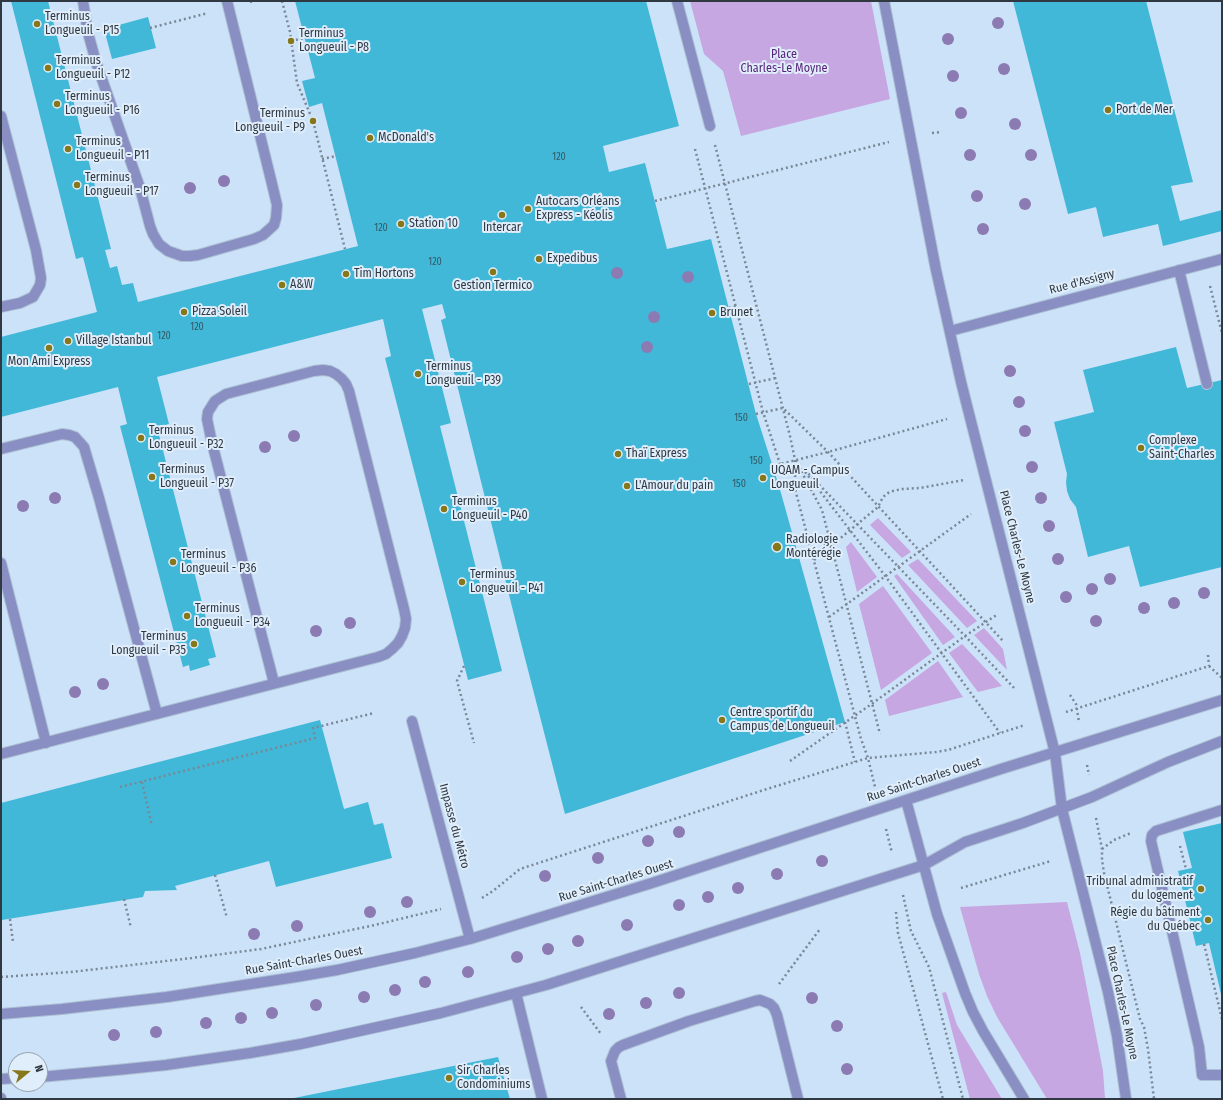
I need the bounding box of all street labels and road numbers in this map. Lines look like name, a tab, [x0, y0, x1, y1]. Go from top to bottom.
street label: Rue d'Assigny	[1048, 266, 1116, 298]
street label: Place Charles-Le Moyne	[996, 489, 1038, 605]
street label: Rue Saint-Charles Ouest	[865, 755, 983, 805]
street label: Impasse du Métro	[436, 782, 472, 870]
street label: Rue Saint-Charles Ouest	[557, 857, 675, 905]
street label: Rue Saint-Charles Ouest	[244, 944, 364, 978]
street label: Place Charles-Le Moyne	[1103, 945, 1141, 1061]

